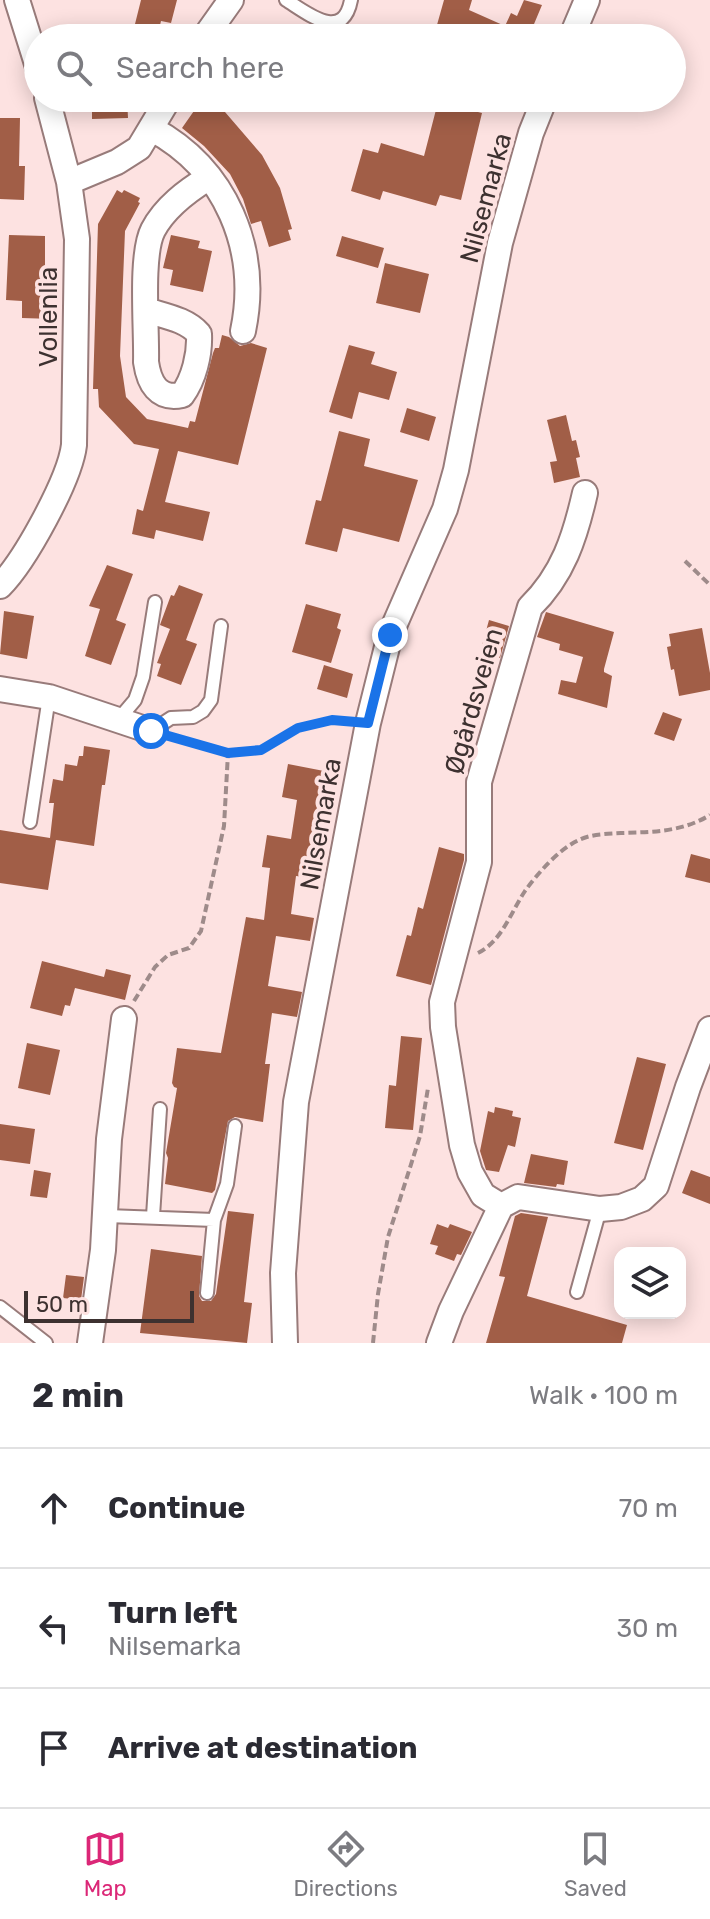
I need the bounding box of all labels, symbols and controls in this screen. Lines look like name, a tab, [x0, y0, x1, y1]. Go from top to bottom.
search box	[24, 24, 686, 112]
icon: search	[52, 46, 96, 90]
text: Search here	[116, 50, 284, 86]
street label: Nilsemarka	[454, 130, 518, 266]
street label: Vollenlia	[33, 267, 64, 367]
route end	[372, 617, 408, 653]
street label: Øgårdsveien	[438, 624, 510, 778]
route start	[133, 713, 169, 749]
street label: Nilsemarka	[294, 756, 348, 892]
map controls	[614, 1247, 686, 1319]
button: layers	[614, 1247, 686, 1319]
scale bar	[24, 1287, 194, 1323]
text: 50 m	[36, 1291, 88, 1318]
text: 2 min	[32, 1375, 124, 1416]
text: Walk · 100 m	[529, 1380, 678, 1411]
icon: ahead	[32, 1486, 76, 1530]
text: Continue	[108, 1490, 245, 1526]
text: 70 m	[619, 1493, 678, 1524]
text: Turn left	[108, 1595, 238, 1631]
icon: left	[32, 1606, 76, 1650]
text: 30 m	[616, 1613, 678, 1644]
text: Nilsemarka	[108, 1631, 241, 1662]
icon: arrive	[32, 1726, 76, 1770]
text: Arrive at destination	[108, 1730, 418, 1766]
tab: Map	[83, 1827, 127, 1902]
tab: Directions	[293, 1827, 398, 1902]
tab: Saved	[564, 1827, 627, 1902]

